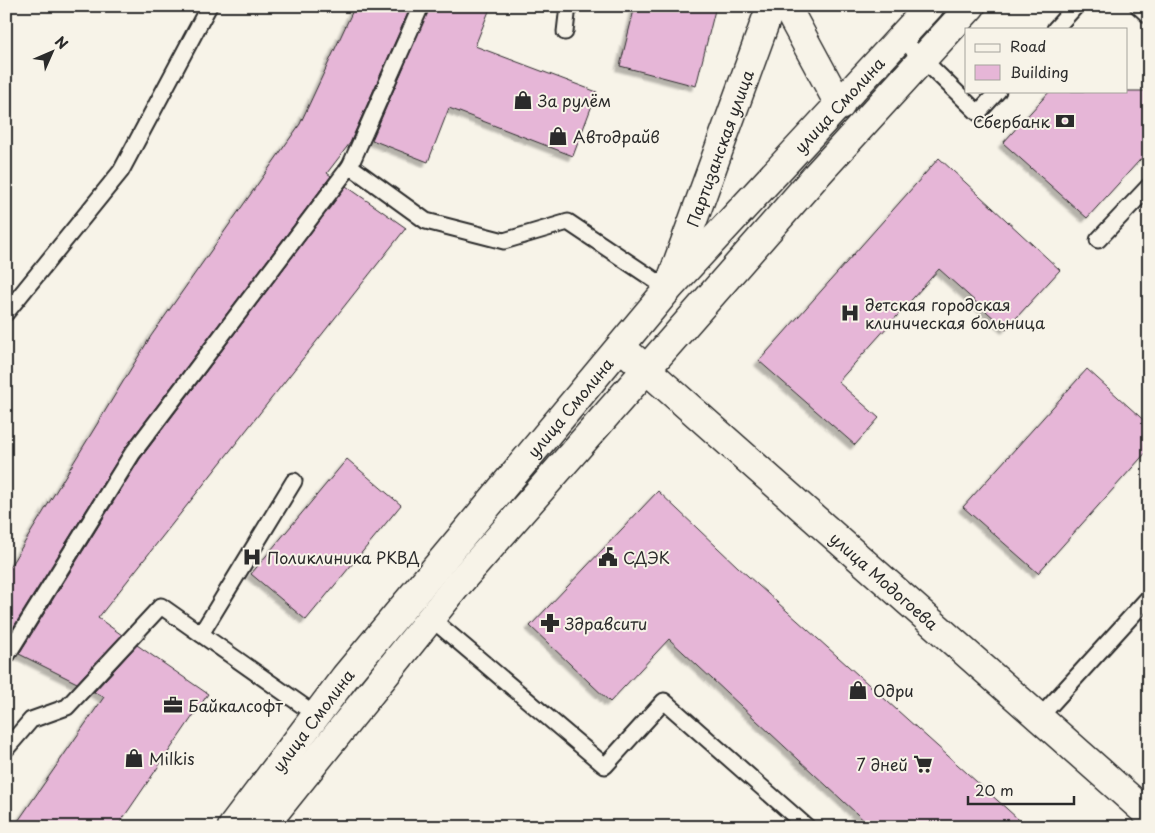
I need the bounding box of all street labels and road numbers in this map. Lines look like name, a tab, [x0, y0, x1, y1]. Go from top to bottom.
street label: улица Смолина	[788, 51, 889, 158]
street label: Партизанская улица	[680, 66, 759, 230]
street label: улица Смолина	[521, 352, 618, 462]
street label: улица Модогоева	[825, 526, 944, 635]
street label: улица Смолина	[266, 663, 359, 776]

